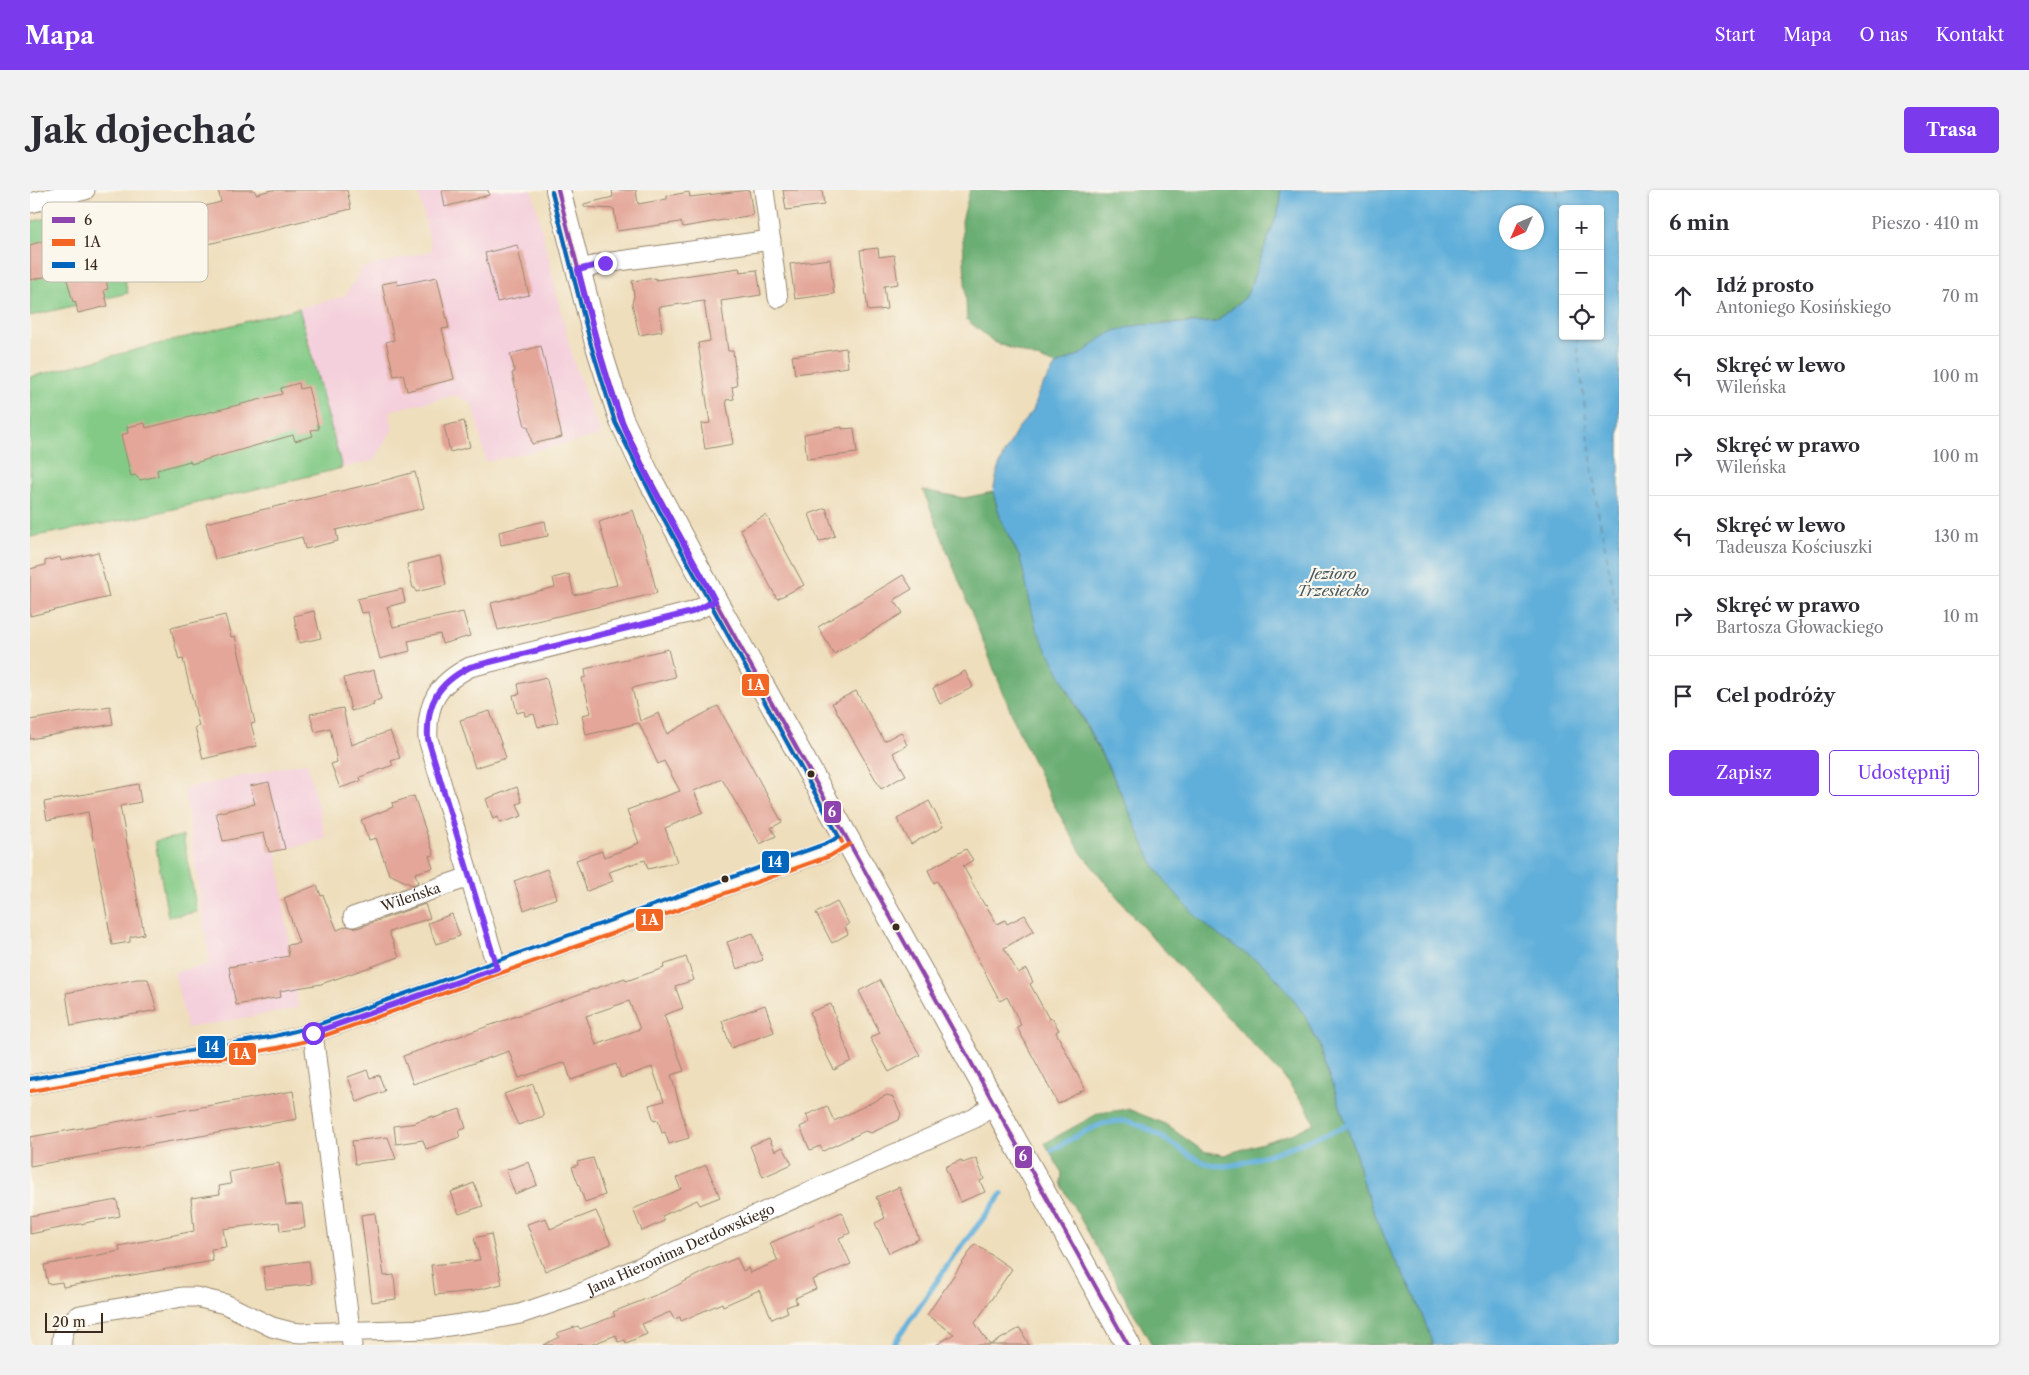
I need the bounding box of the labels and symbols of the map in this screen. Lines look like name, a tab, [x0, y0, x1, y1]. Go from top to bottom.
legend	[42, 202, 208, 282]
north arrow	[1499, 205, 1544, 250]
text: 6	[84, 211, 92, 229]
text: 1A	[84, 233, 102, 251]
route end	[594, 252, 617, 275]
text: 14	[84, 256, 98, 274]
water label: Jezioro Trzesiecko	[1297, 564, 1369, 600]
line badge: 1A	[741, 673, 770, 697]
text: 1A	[747, 676, 766, 694]
unlabelled marker	[806, 769, 816, 779]
line badge: 6	[823, 800, 842, 824]
text: 6	[828, 803, 836, 821]
line badge: 14	[761, 850, 790, 874]
text: 14	[768, 853, 782, 871]
unlabelled marker	[720, 874, 730, 884]
street label: Wileńska	[378, 878, 443, 916]
line badge: 1A	[635, 908, 664, 932]
text: 1A	[641, 911, 660, 929]
unlabelled marker	[891, 922, 901, 932]
route start	[302, 1022, 325, 1045]
line badge: 14	[197, 1035, 226, 1059]
text: 14	[205, 1038, 219, 1056]
line badge: 1A	[228, 1042, 257, 1066]
text: 1A	[233, 1045, 252, 1063]
line badge: 6	[1014, 1145, 1033, 1169]
text: 6	[1019, 1147, 1027, 1165]
street label: Jana Hieronima Derdowskiego	[583, 1199, 777, 1299]
scale bar	[45, 1310, 102, 1333]

